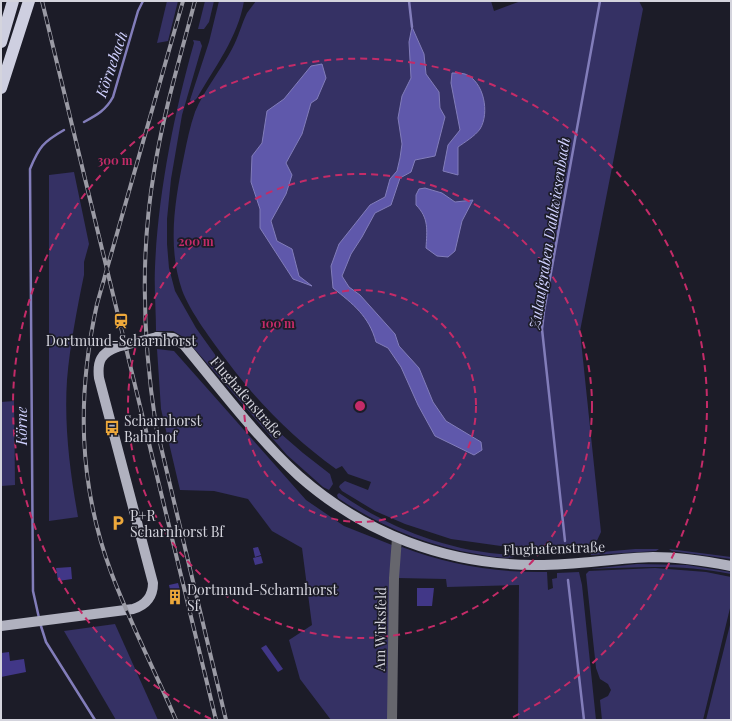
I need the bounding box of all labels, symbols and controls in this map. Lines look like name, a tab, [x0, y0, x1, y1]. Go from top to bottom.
water label: Körnebach	[90, 28, 132, 101]
water label: Zulaufgraben Dahlwiesenbach	[524, 136, 574, 331]
text: 300 m	[98, 152, 133, 168]
text: 200 m	[178, 233, 214, 249]
station icon: Dortmund-Scharnhorst	[112, 312, 130, 330]
text: 100 m	[261, 315, 295, 331]
place label: Dortmund-Scharnhorst	[46, 331, 197, 350]
street label: Flughafenstraße	[206, 352, 288, 442]
centre of rings	[353, 399, 367, 413]
water label: Körne	[11, 406, 31, 446]
place label: Scharnhorst Bahnhof	[124, 411, 203, 446]
bus stop icon: Scharnhorst Bahnhof	[103, 419, 121, 437]
place label: P+R Scharnhorst Bf	[130, 506, 225, 541]
parking icon: P+R Scharnhorst Bf	[109, 514, 127, 532]
street label: Flughafenstraße	[503, 537, 605, 559]
place label: Dortmund-Scharnhorst Sf	[187, 580, 338, 615]
street label: Am Wirksfeld	[370, 587, 390, 672]
building icon: Dortmund-Scharnhorst Sf	[166, 588, 184, 606]

